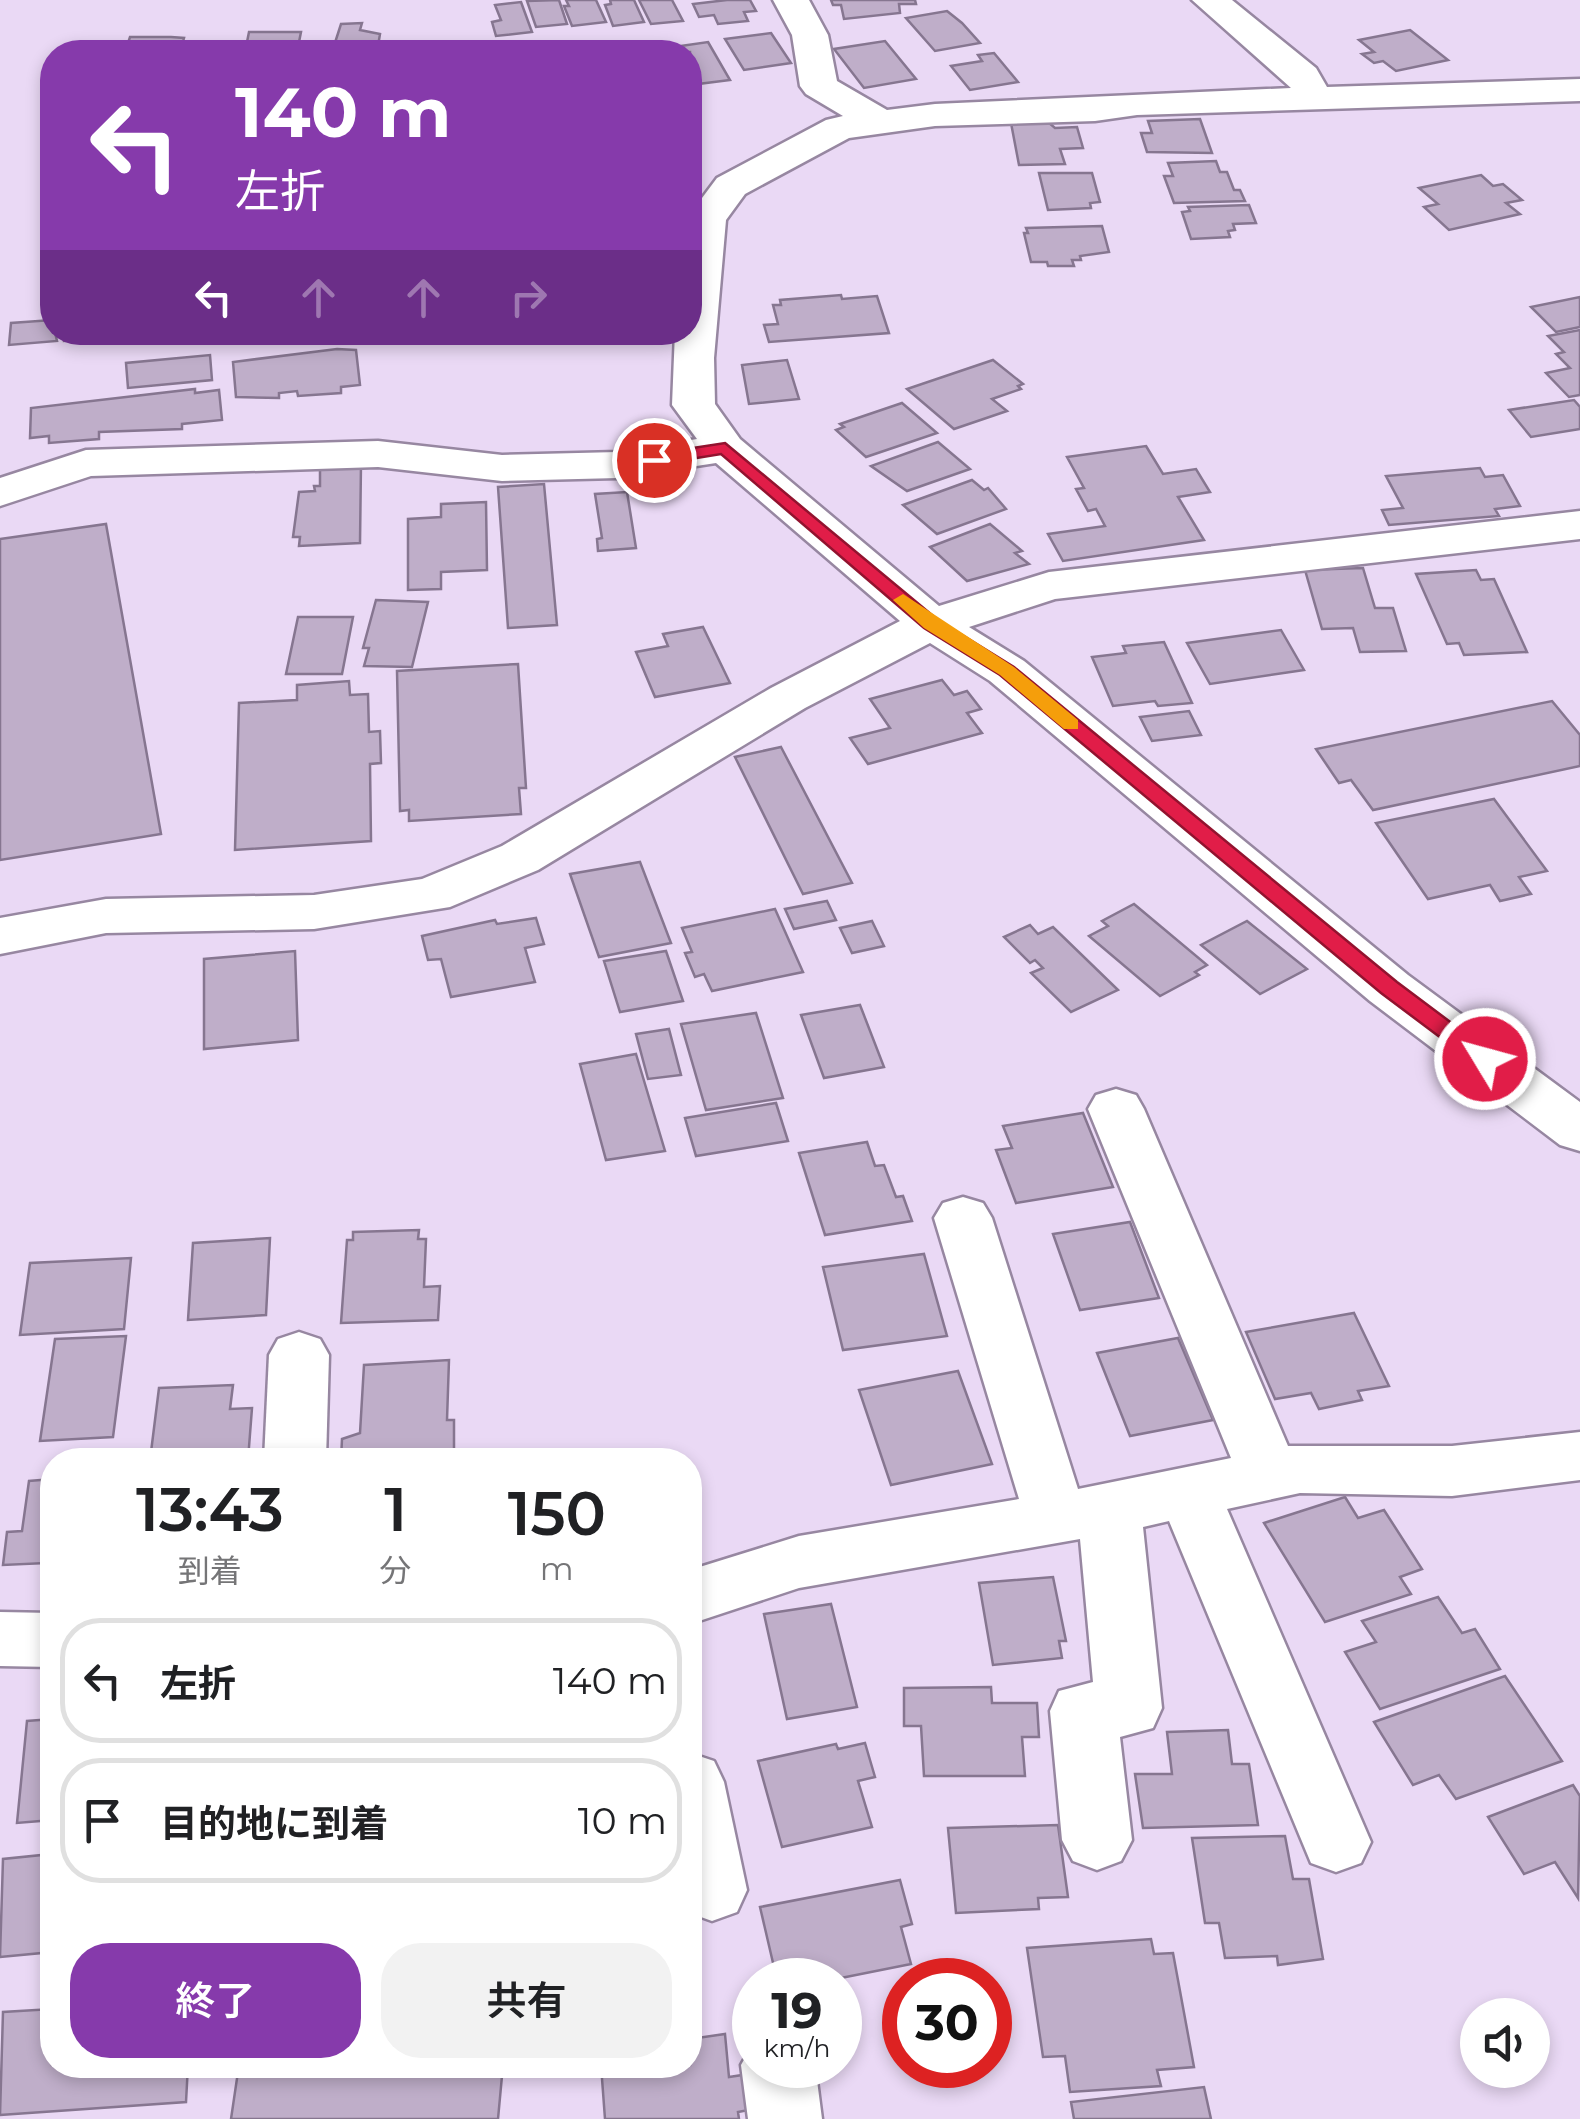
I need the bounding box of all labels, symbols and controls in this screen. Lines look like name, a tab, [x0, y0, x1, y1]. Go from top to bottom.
text: 140 m	[235, 69, 451, 155]
icon: left	[70, 80, 200, 210]
text: 左折	[235, 163, 325, 218]
icon: left	[186, 270, 241, 325]
icon: ahead	[291, 270, 346, 325]
icon: ahead	[396, 270, 451, 325]
icon: right	[501, 270, 556, 325]
pin	[612, 418, 697, 503]
icon: arrive	[627, 433, 682, 488]
position arrow	[1433, 1007, 1537, 1111]
text: 13:43	[136, 1473, 284, 1546]
text: 1	[384, 1473, 407, 1546]
text: 150	[508, 1477, 606, 1550]
text: m	[540, 1549, 574, 1588]
text: 到着	[178, 1551, 242, 1590]
text: 分	[380, 1551, 412, 1590]
icon: left	[75, 1653, 130, 1708]
text: 140 m	[553, 1657, 667, 1704]
text: 左折	[160, 1660, 236, 1707]
icon: arrive	[75, 1793, 130, 1848]
text: 10 m	[578, 1797, 667, 1844]
text: 目的地に到着	[160, 1800, 388, 1847]
button: 終了	[70, 1943, 361, 2058]
button: 共有	[381, 1943, 672, 2058]
speed limit sign: 30	[882, 1958, 1012, 2088]
text: 19	[771, 1980, 823, 2041]
map controls	[1460, 1998, 1550, 2088]
button: sound	[1460, 1998, 1550, 2088]
text: km/h	[764, 2033, 830, 2063]

